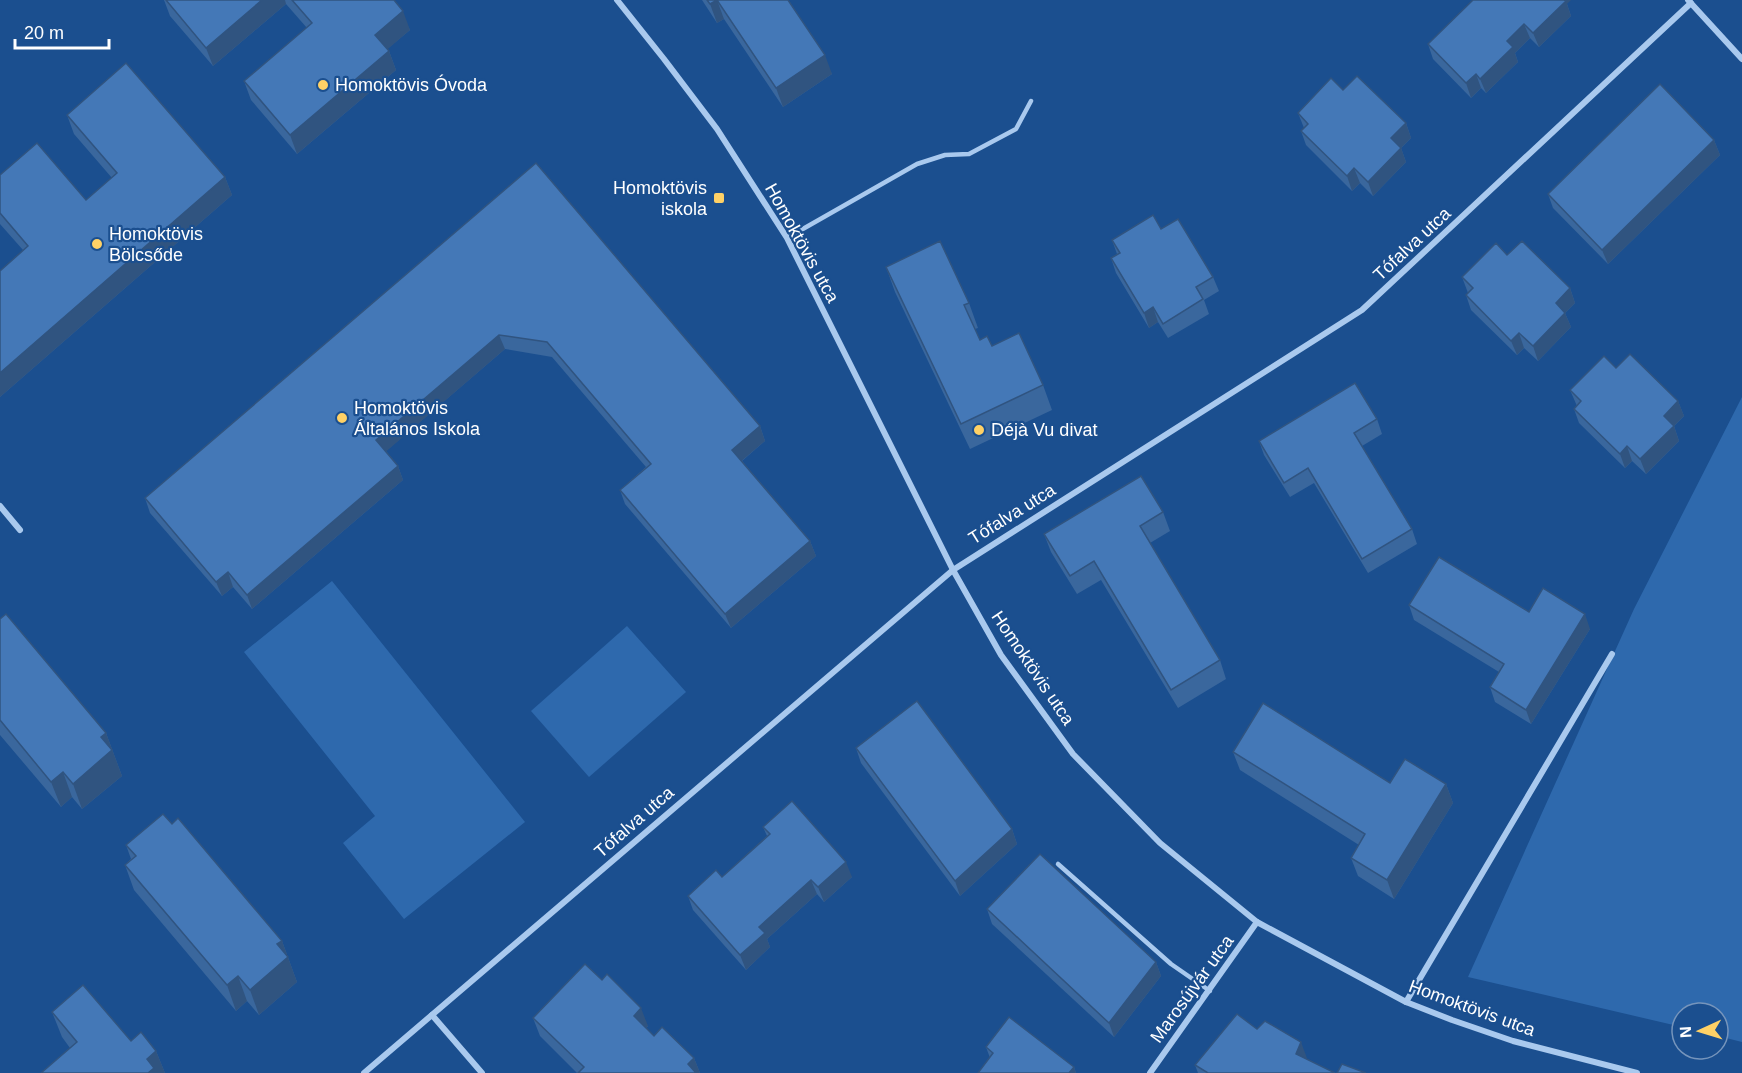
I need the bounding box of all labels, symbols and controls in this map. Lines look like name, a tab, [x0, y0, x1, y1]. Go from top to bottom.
scale bar	[15, 12, 110, 50]
text: 20 m	[24, 23, 64, 43]
place label: Homoktövis Óvoda	[335, 74, 488, 95]
marker: Homoktövis Óvoda	[316, 78, 330, 92]
place label: Homoktövis iskola	[613, 178, 708, 219]
street label: Homoktövis utca	[761, 180, 843, 307]
marker: Homoktövis iskola	[712, 191, 726, 205]
street label: Tófalva utca	[1369, 203, 1455, 285]
place label: Homoktövis Bölcsőde	[109, 224, 203, 265]
marker: Homoktövis Bölcsőde	[90, 237, 104, 251]
place label: Homoktövis Általános Iskola	[354, 398, 481, 439]
marker: Homoktövis Általános Iskola	[335, 411, 349, 425]
place label: Déjà Vu divat	[991, 420, 1097, 440]
marker: Déjà Vu divat	[972, 423, 986, 437]
street label: Tófalva utca	[965, 479, 1060, 548]
street label: Homoktövis utca	[988, 607, 1079, 730]
street label: Tófalva utca	[590, 782, 678, 862]
street label: Marosújvár utca	[1146, 931, 1238, 1047]
street label: Homoktövis utca	[1406, 976, 1539, 1040]
north arrow	[1670, 1001, 1730, 1061]
text: N	[1677, 1026, 1694, 1038]

